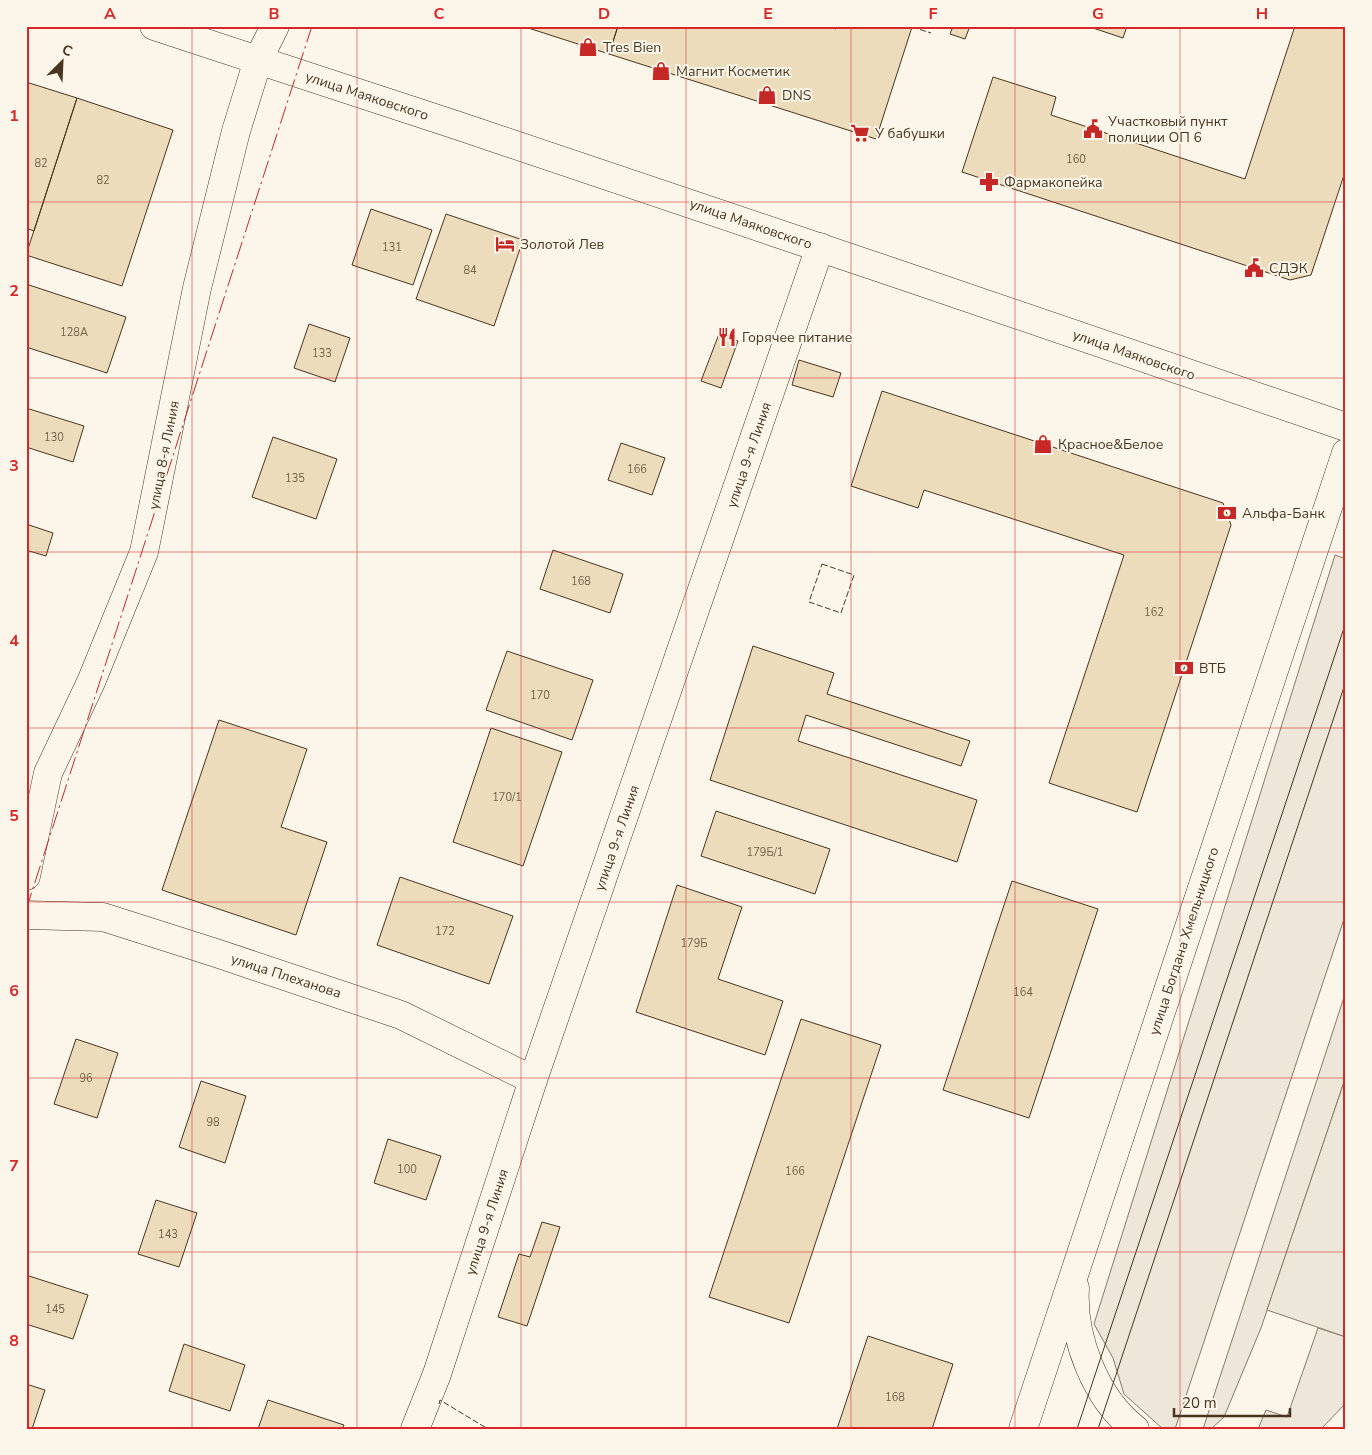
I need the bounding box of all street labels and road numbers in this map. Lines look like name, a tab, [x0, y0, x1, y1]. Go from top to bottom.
street label: улица Маяковского	[303, 67, 431, 125]
street label: улица Маяковского	[687, 194, 815, 254]
street label: улица Маяковского	[1070, 325, 1198, 385]
street label: улица 8-я Линия	[144, 399, 184, 511]
street label: улица 9-я Линия	[722, 400, 776, 510]
street label: улица 9-я Линия	[590, 783, 644, 893]
street label: улица Богдана Хмельницкого	[1145, 844, 1223, 1037]
street label: улица Плеханова	[228, 949, 344, 1003]
street label: улица 9-я Линия	[461, 1166, 513, 1278]

